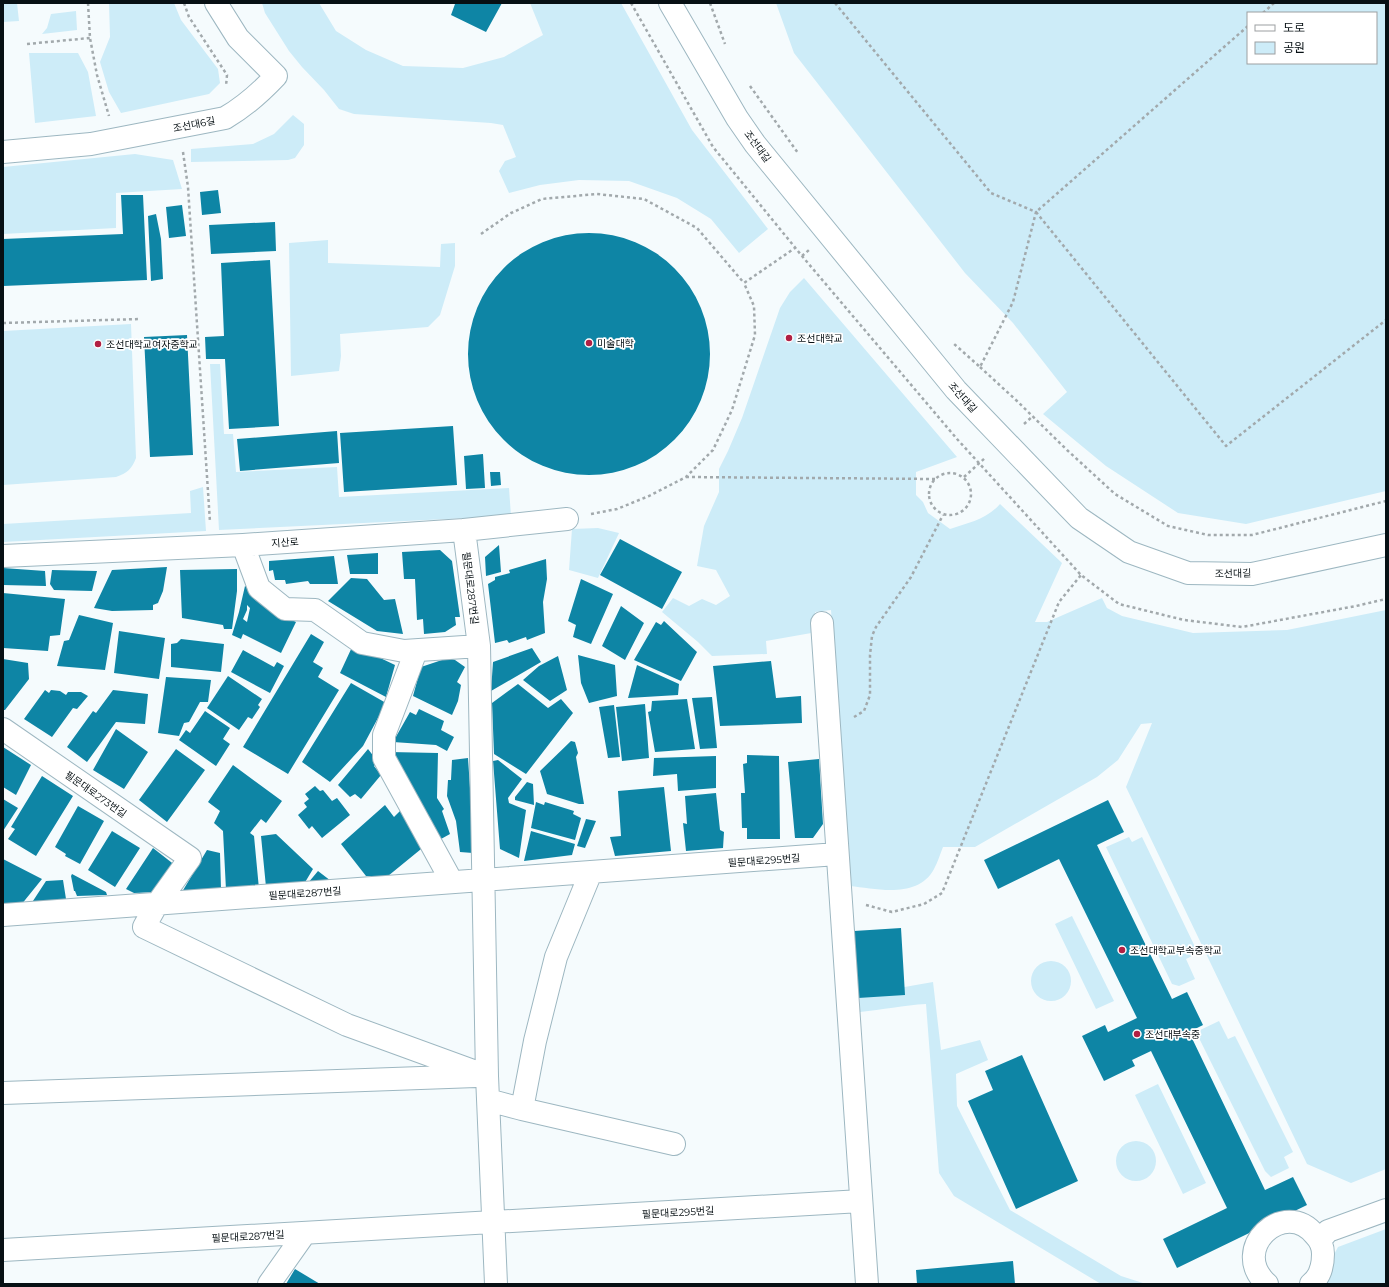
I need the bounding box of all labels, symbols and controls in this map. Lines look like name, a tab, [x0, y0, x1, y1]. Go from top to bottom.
legend	[1247, 12, 1377, 64]
text: 도로	[1283, 20, 1305, 35]
text: 공원	[1283, 40, 1305, 55]
street label: 조선대6길	[172, 114, 216, 135]
street label: 조선대길	[741, 128, 774, 165]
place label: 조선대학교	[797, 332, 843, 345]
marker: 조선대학교	[784, 333, 794, 343]
place label: 미술대학	[597, 337, 635, 350]
place label: 조선대학교여자중학교	[106, 338, 198, 351]
marker: 미술대학	[584, 338, 594, 348]
marker: 조선대학교여자중학교	[93, 339, 103, 349]
street label: 조선대길	[945, 379, 980, 415]
street label: 지산로	[271, 535, 299, 550]
street label: 필문대로287번길	[460, 551, 481, 625]
street label: 조선대길	[1214, 567, 1252, 580]
street label: 필문대로273번길	[62, 768, 129, 820]
street label: 필문대로295번길	[727, 851, 801, 870]
street label: 필문대로287번길	[268, 884, 342, 903]
place label: 조선대학교부속중학교	[1130, 944, 1222, 957]
marker: 조선대학교부속중학교	[1117, 945, 1127, 955]
place label: 조선대부속중	[1145, 1028, 1200, 1041]
marker: 조선대부속중	[1132, 1029, 1142, 1039]
street label: 필문대로295번길	[641, 1204, 715, 1221]
street label: 필문대로287번길	[211, 1228, 285, 1245]

